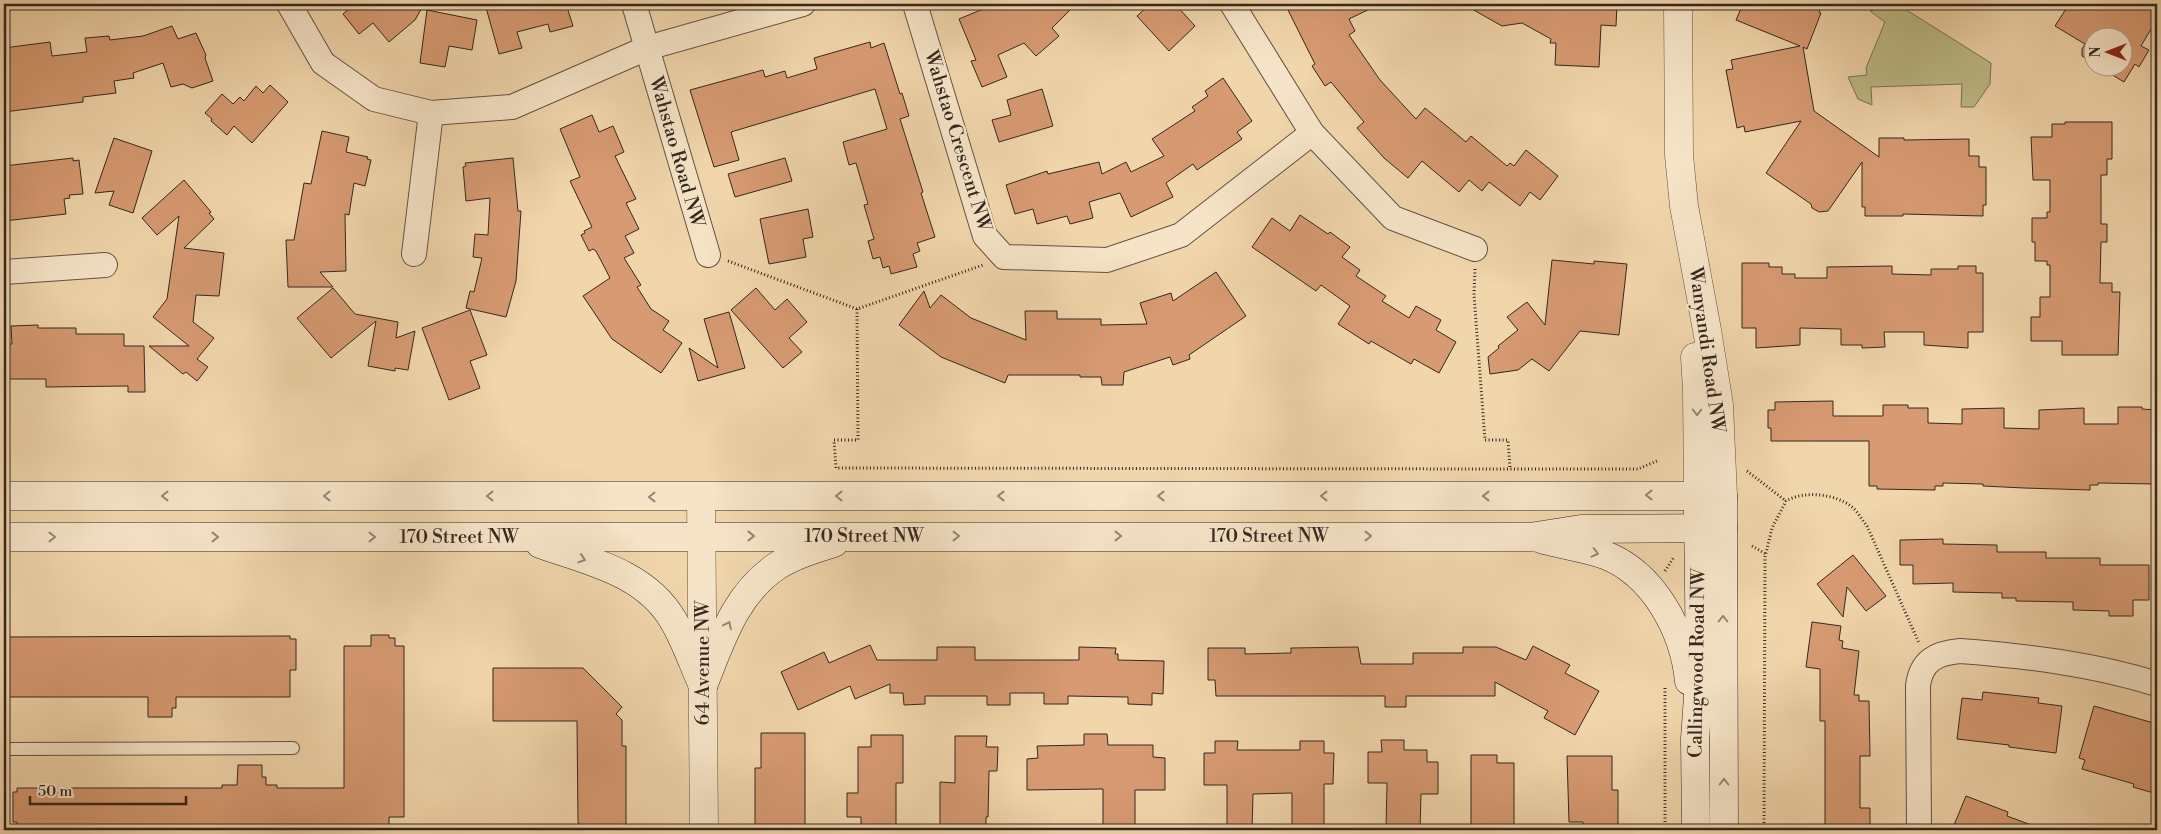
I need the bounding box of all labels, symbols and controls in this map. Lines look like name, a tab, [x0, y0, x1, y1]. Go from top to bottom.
north arrow	[2084, 28, 2134, 78]
text: N	[2087, 46, 2105, 58]
street label: Wahstao Crescent NW	[919, 47, 997, 235]
street label: Wahstao Road NW	[644, 73, 710, 231]
street label: Wanyandi Road NW	[1683, 265, 1731, 435]
one-way arrow	[1692, 408, 1702, 416]
one-way arrow	[1645, 490, 1652, 500]
one-way arrow	[161, 491, 168, 501]
one-way arrow	[323, 491, 331, 501]
one-way arrow	[486, 491, 494, 501]
one-way arrow	[835, 491, 842, 501]
one-way arrow	[997, 491, 1005, 501]
one-way arrow	[1157, 491, 1165, 501]
one-way arrow	[1320, 491, 1328, 501]
one-way arrow	[1482, 491, 1490, 501]
one-way arrow	[648, 492, 656, 502]
street label: 170 Street NW	[804, 524, 925, 548]
street label: 170 Street NW	[1209, 524, 1330, 548]
street label: 170 Street NW	[399, 525, 520, 549]
one-way arrow	[747, 531, 755, 541]
one-way arrow	[952, 531, 960, 541]
one-way arrow	[1114, 531, 1122, 541]
one-way arrow	[1364, 531, 1372, 541]
one-way arrow	[49, 532, 57, 542]
one-way arrow	[212, 532, 219, 542]
one-way arrow	[369, 532, 377, 542]
one-way arrow	[1590, 547, 1599, 558]
one-way arrow	[577, 553, 585, 563]
street label: Callingwood Road NW	[1683, 567, 1711, 758]
street label: 64 Avenue NW	[691, 600, 715, 726]
one-way arrow	[1718, 615, 1728, 622]
one-way arrow	[721, 621, 732, 630]
scale bar	[30, 774, 186, 806]
one-way arrow	[1719, 777, 1729, 785]
text: 50 m	[38, 782, 72, 801]

